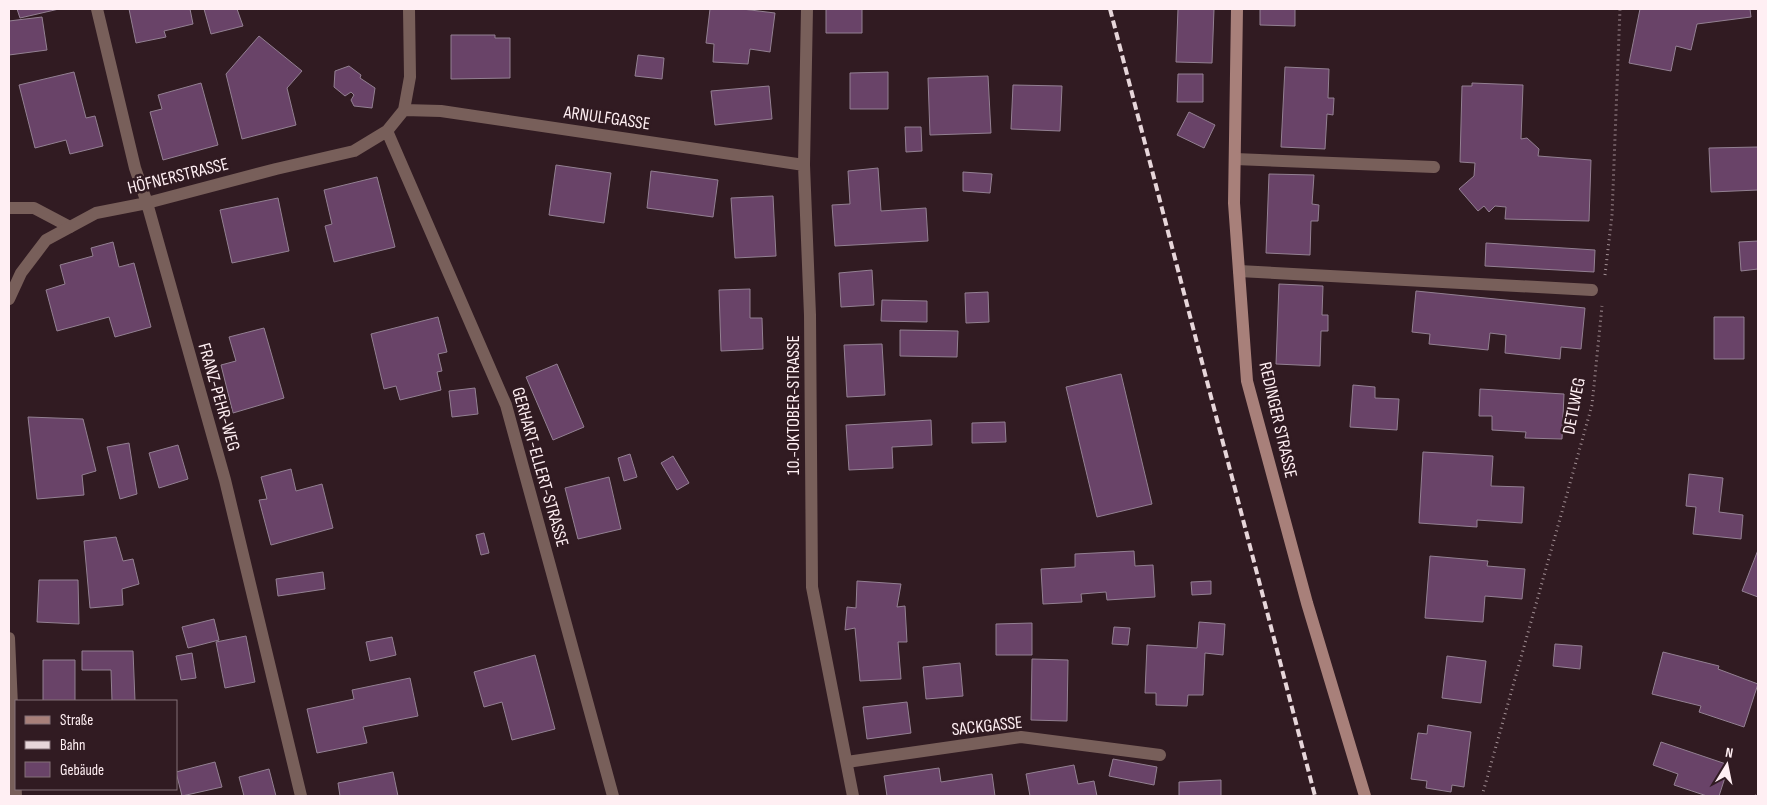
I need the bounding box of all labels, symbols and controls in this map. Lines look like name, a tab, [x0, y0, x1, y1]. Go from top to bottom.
street label: ARNULFGASSE	[562, 101, 651, 134]
street label: HÖFNERSTRASSE	[125, 153, 231, 199]
street label: 10.-OKTOBER-STRASSE	[783, 335, 804, 475]
street label: FRANZ-PEHR-WEG	[194, 341, 244, 453]
street label: REDINGER STRASSE	[1254, 360, 1302, 480]
street label: DETLWEG	[1558, 376, 1590, 436]
street label: GERHART-ELLERT-STRASSE	[507, 385, 573, 549]
legend	[15, 700, 178, 790]
text: Straße	[60, 711, 93, 730]
street label: SACKGASSE	[951, 712, 1023, 740]
text: Bahn	[60, 736, 85, 755]
north arrow	[1702, 740, 1752, 790]
text: N	[1724, 744, 1734, 762]
text: Gebäude	[60, 761, 104, 780]

